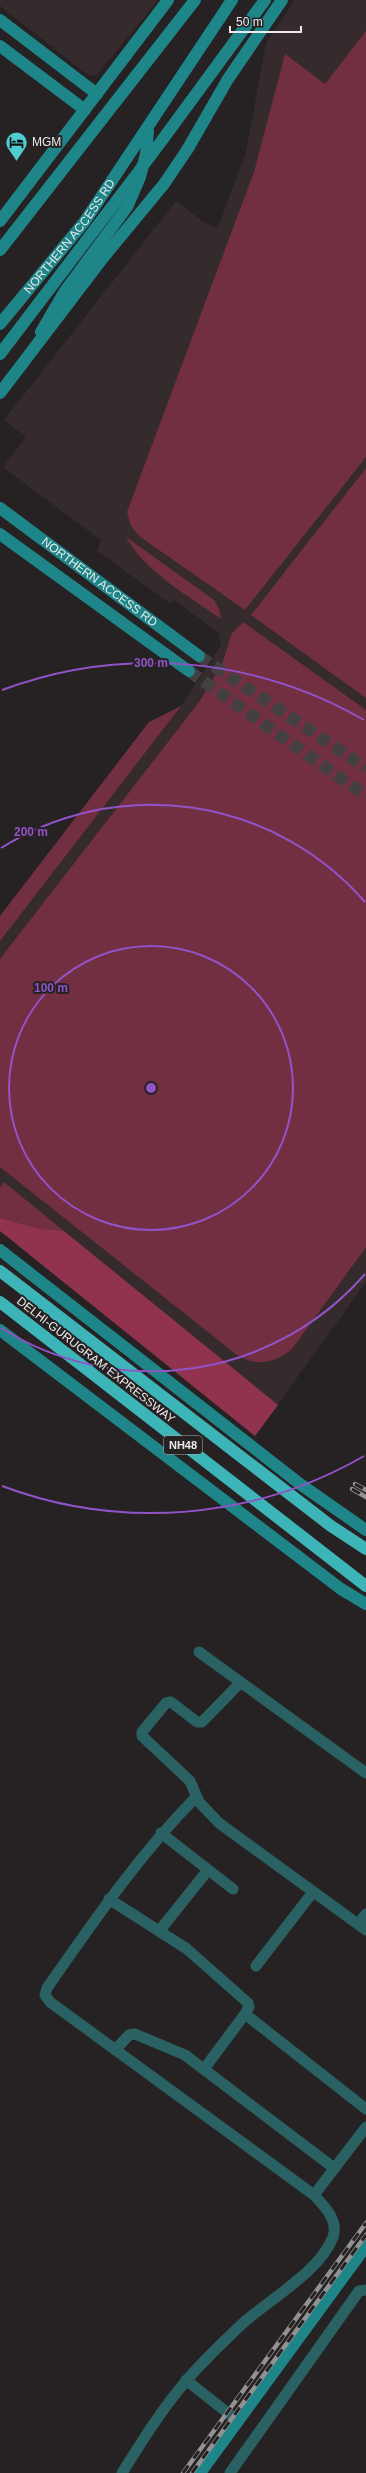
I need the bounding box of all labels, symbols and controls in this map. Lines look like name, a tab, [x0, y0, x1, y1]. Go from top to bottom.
scale bar	[230, 8, 301, 34]
text: 50 m	[236, 15, 263, 29]
hotel icon: MGM	[4, 129, 30, 162]
place label: MGM	[32, 135, 61, 149]
street label: NORTHERN ACCESS RD	[21, 176, 118, 296]
street label: NORTHERN ACCESS RD	[39, 534, 160, 630]
text: 300 m	[134, 656, 168, 670]
text: 200 m	[14, 825, 48, 839]
text: 100 m	[34, 981, 68, 995]
centre of rings	[144, 1081, 158, 1095]
street label: DELHI-GURUGRAM EXPRESSWAY	[14, 1294, 178, 1426]
road number: NH48	[164, 1436, 202, 1454]

